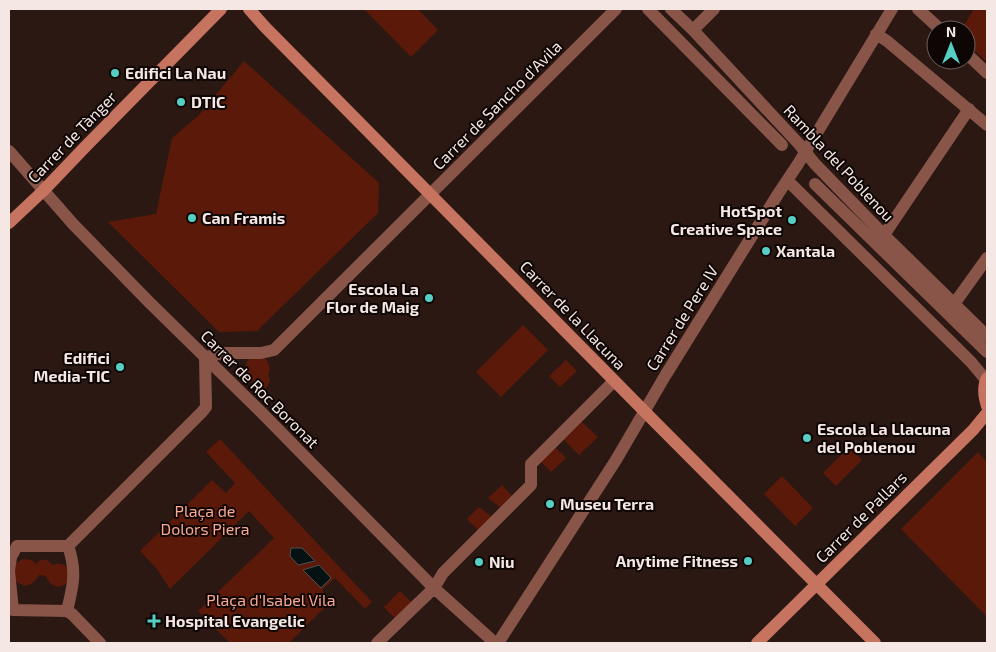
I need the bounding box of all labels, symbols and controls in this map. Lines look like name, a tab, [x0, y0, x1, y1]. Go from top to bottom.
north arrow	[926, 20, 976, 70]
text: N	[946, 23, 956, 40]
street label: Carrer de Sancho d'Avila	[428, 36, 565, 173]
place label: Edifici La Nau	[125, 63, 226, 82]
marker: Edifici La Nau	[109, 67, 121, 79]
street label: Carrer de Tànger	[23, 87, 120, 186]
place label: DTIC	[191, 92, 225, 111]
marker: DTIC	[175, 96, 187, 108]
street label: Rambla del Poblenou	[780, 100, 898, 225]
place label: HotSpot Creative Space	[670, 201, 782, 238]
place label: Can Framis	[202, 208, 285, 227]
marker: Can Framis	[186, 212, 198, 224]
marker: HotSpot Creative Space	[786, 214, 798, 226]
place label: Xantala	[776, 241, 835, 260]
marker: Xantala	[760, 245, 772, 257]
street label: Carrer de la Llacuna	[517, 256, 630, 373]
street label: Carrer de Pere IV	[642, 261, 722, 374]
place label: Escola La Flor de Maig	[326, 279, 420, 316]
marker: Escola La Flor de Maig	[423, 292, 435, 304]
street label: Carrer de Roc Boronat	[197, 326, 323, 452]
place label: Edifici Media-TIC	[34, 348, 110, 385]
marker: Edifici Media-TIC	[114, 361, 126, 373]
place label: Escola La Llacuna del Poblenou	[817, 419, 951, 456]
marker: Escola La Llacuna del Poblenou	[801, 432, 813, 444]
street label: Carrer de Pallars	[811, 467, 910, 566]
place label: Museu Terra	[560, 494, 654, 513]
marker: Museu Terra	[544, 498, 556, 510]
park label: Plaça de Dolors Piera	[161, 501, 249, 538]
place label: Anytime Fitness	[616, 551, 738, 571]
place label: Niu	[489, 552, 514, 571]
marker: Anytime Fitness	[742, 555, 754, 567]
marker: Niu	[473, 556, 485, 568]
park label: Plaça d'Isabel Vila	[206, 590, 336, 610]
place label: Hospital Evangelic	[165, 611, 305, 630]
marker: Hospital Evangelic	[147, 614, 161, 628]

